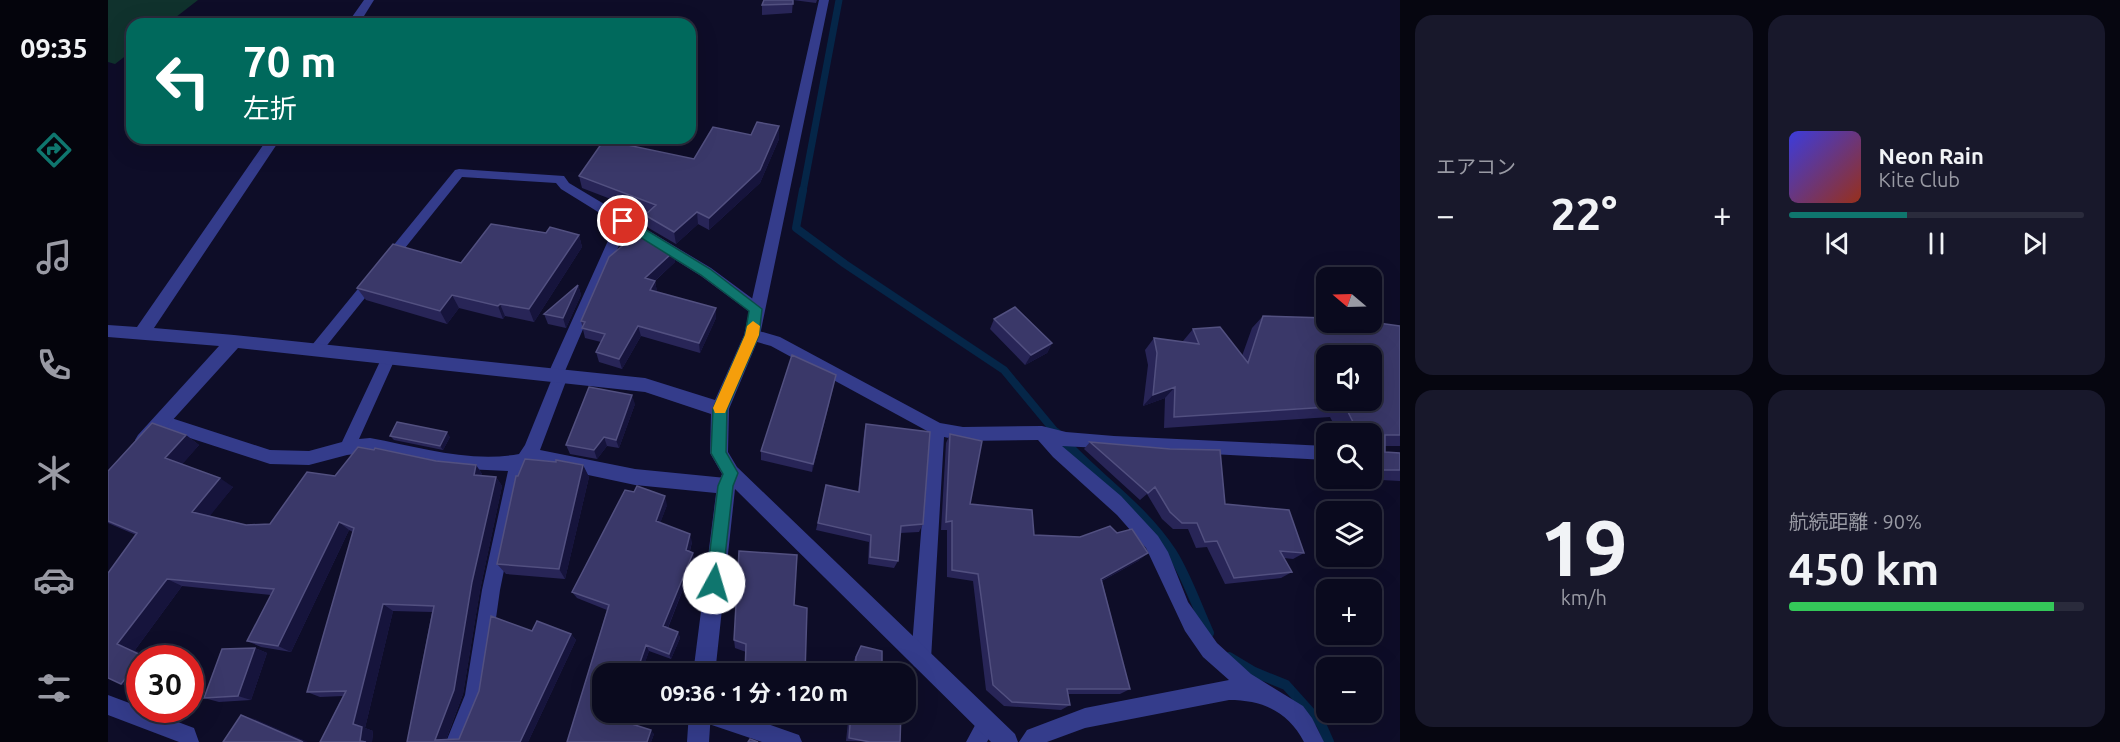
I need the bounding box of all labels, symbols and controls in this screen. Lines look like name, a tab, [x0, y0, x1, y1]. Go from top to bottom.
text: 09:35	[20, 33, 88, 63]
text: 70 m	[243, 38, 337, 85]
icon: left	[144, 42, 222, 120]
text: 左折	[243, 93, 297, 123]
icon: directions	[33, 129, 75, 171]
text: Neon Rain	[1879, 143, 1984, 168]
text: エアコン	[1436, 155, 1516, 178]
text: Kite Club	[1879, 168, 1960, 191]
text: 22°	[1550, 188, 1617, 239]
pin	[597, 195, 648, 246]
text: −	[1436, 196, 1455, 233]
text: +	[1713, 196, 1732, 233]
icon: arrive	[606, 204, 639, 237]
icon: previous	[1821, 227, 1854, 260]
icon: pause	[1920, 227, 1953, 260]
icon: next	[2018, 227, 2051, 260]
icon: music	[33, 236, 75, 278]
north arrow	[1316, 267, 1382, 333]
map controls	[1316, 267, 1382, 723]
icon: phone	[33, 344, 75, 386]
button: sound	[1316, 345, 1382, 411]
button: search	[1316, 423, 1382, 489]
icon: climate	[33, 452, 75, 494]
button: layers	[1316, 501, 1382, 567]
text: 19	[1540, 503, 1628, 591]
text: 航続距離 · 90%	[1789, 510, 1922, 533]
text: 450 km	[1789, 543, 1939, 594]
position arrow	[682, 551, 746, 615]
icon: car	[33, 559, 75, 601]
button: +	[1316, 579, 1382, 645]
text: km/h	[1561, 586, 1607, 609]
speed limit sign: 30	[126, 645, 204, 723]
button: −	[1316, 657, 1382, 723]
icon: filters	[33, 667, 75, 709]
text: 09:36 · 1 分 · 120 m	[660, 680, 848, 705]

